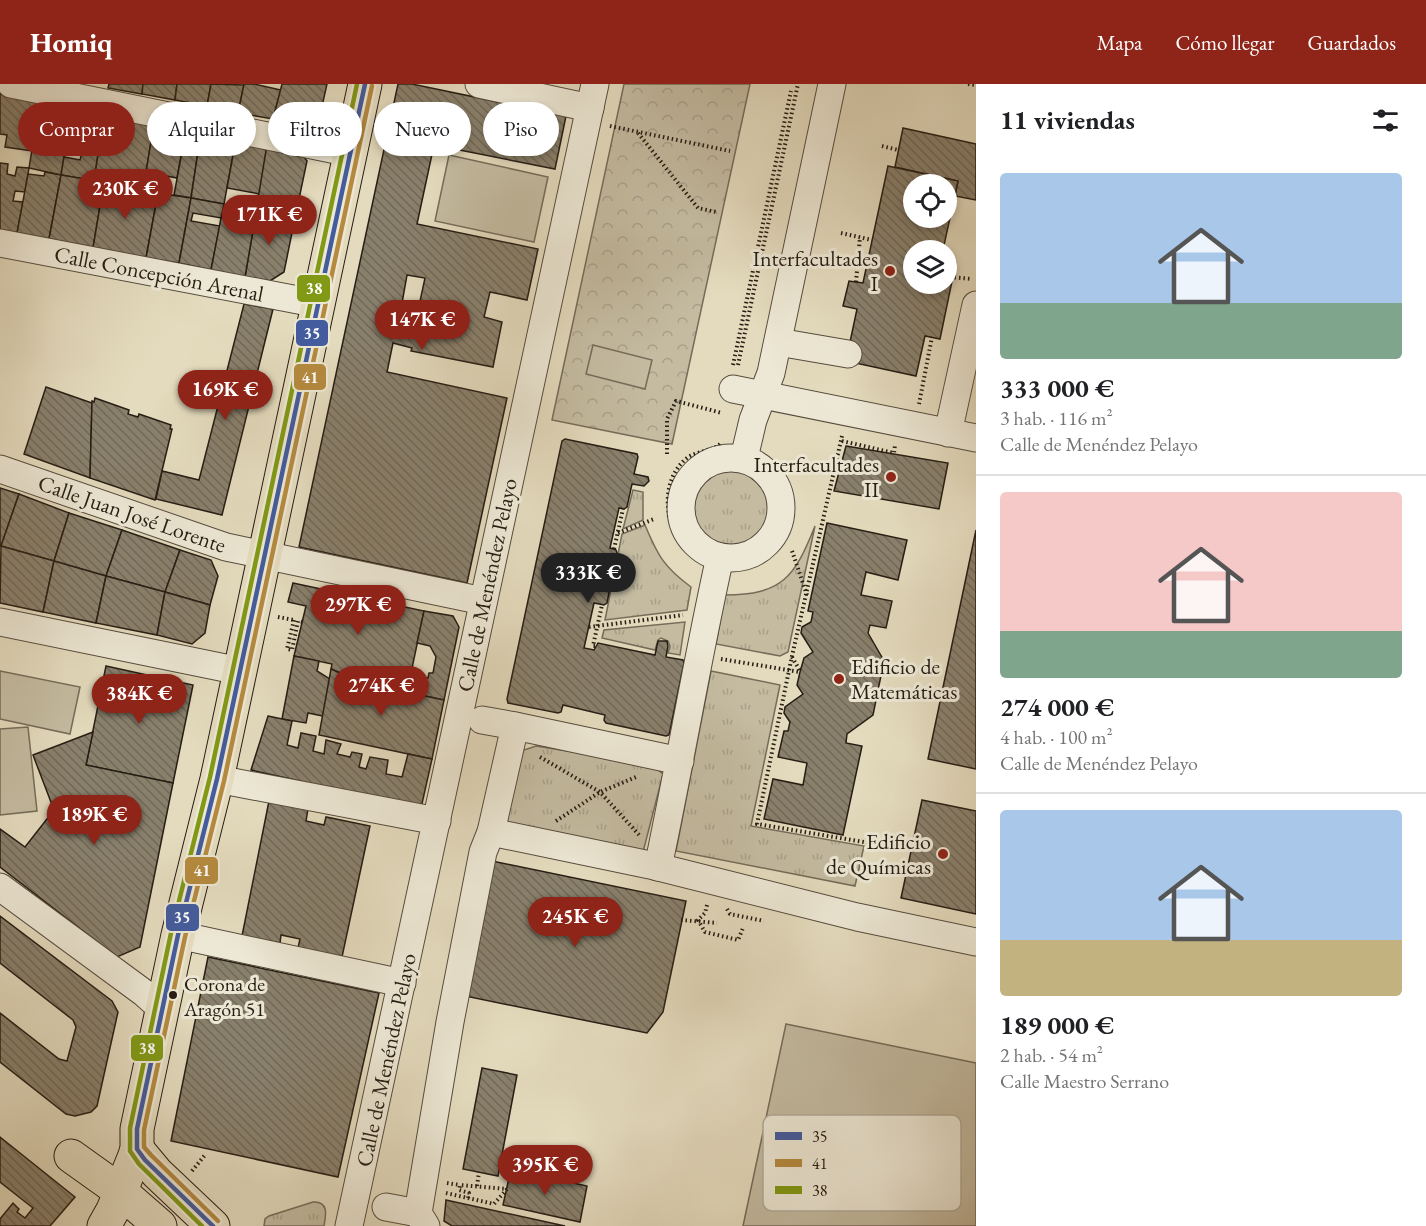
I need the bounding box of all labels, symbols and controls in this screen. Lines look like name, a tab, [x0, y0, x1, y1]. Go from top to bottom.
text: Homiq	[30, 24, 112, 60]
text: Mapa	[1097, 29, 1142, 56]
text: Cómo llegar	[1175, 29, 1274, 56]
text: Guardados	[1307, 29, 1396, 56]
chip: Comprar	[18, 102, 135, 156]
chip: Alquilar	[147, 102, 256, 156]
chip: Filtros	[268, 102, 362, 156]
chip: Nuevo	[374, 102, 471, 156]
chip: Piso	[483, 102, 559, 156]
text: 11 viviendas	[1000, 103, 1135, 137]
icon: filters	[1369, 104, 1402, 137]
pin: 230K €	[76, 169, 174, 220]
map controls	[903, 174, 957, 294]
button: locate	[903, 174, 957, 228]
text: 230K €	[92, 175, 158, 201]
pin: 171K €	[220, 195, 318, 246]
text: 171K €	[236, 201, 302, 227]
icon: home	[1147, 212, 1255, 320]
street label: Calle Concepción Arenal	[52, 239, 266, 309]
button: layers	[903, 240, 957, 294]
place label: Interfacultades I	[753, 244, 879, 298]
marker: Interfacultades I	[883, 264, 897, 278]
line badge: 38	[296, 274, 331, 303]
text: 38	[306, 278, 322, 299]
pin: 147K €	[373, 300, 471, 351]
text: 147K €	[389, 306, 455, 332]
line badge: 35	[295, 319, 329, 347]
text: 35	[304, 323, 320, 344]
line badge: 41	[293, 363, 327, 391]
text: 41	[302, 367, 318, 388]
pin: 169K €	[176, 370, 274, 421]
text: 333 000 €	[1000, 371, 1114, 405]
text: 169K €	[192, 376, 258, 402]
text: 3 hab. · 116 m²	[1000, 405, 1113, 431]
text: Calle de Menéndez Pelayo	[1000, 431, 1198, 457]
place label: Interfacultades II	[754, 450, 880, 504]
street label: Calle Juan José Lorente	[34, 468, 230, 560]
marker: Interfacultades II	[884, 470, 898, 484]
street label: Calle de Menéndez Pelayo	[450, 475, 524, 694]
icon: home	[1147, 531, 1255, 639]
pin: 333K €	[539, 553, 637, 604]
text: 333K €	[555, 559, 621, 585]
pin: 297K €	[309, 585, 407, 636]
text: 297K €	[325, 591, 391, 617]
place label: Edificio de Matemáticas	[851, 652, 957, 706]
pin: 274K €	[332, 666, 430, 717]
text: 274K €	[348, 672, 414, 698]
marker: Edificio de Matemáticas	[832, 672, 846, 686]
pin: 384K €	[90, 674, 188, 725]
text: 384K €	[106, 680, 172, 706]
text: 274 000 €	[1000, 690, 1114, 724]
text: 4 hab. · 100 m²	[1000, 724, 1113, 750]
text: Calle de Menéndez Pelayo	[1000, 750, 1198, 776]
pin: 189K €	[45, 795, 143, 846]
text: 189K €	[61, 801, 127, 827]
place label: Edificio de Químicas	[826, 827, 931, 881]
marker: Edificio de Químicas	[936, 847, 950, 861]
icon: home	[1147, 849, 1255, 957]
line badge: 41	[184, 856, 219, 885]
text: 41	[194, 860, 210, 881]
pin: 245K €	[526, 897, 624, 948]
line badge: 35	[165, 903, 200, 932]
text: 245K €	[542, 903, 608, 929]
text: 35	[174, 907, 190, 928]
street label: Calle de Menéndez Pelayo	[349, 950, 423, 1169]
place label: Corona de Aragón 51	[183, 971, 265, 1022]
marker: Corona de Aragón 51	[167, 989, 179, 1001]
text: 189 000 €	[1000, 1008, 1114, 1042]
line badge: 38	[130, 1034, 164, 1062]
text: 38	[139, 1038, 155, 1059]
text: 2 hab. · 54 m²	[1000, 1042, 1103, 1068]
text: Calle Maestro Serrano	[1000, 1068, 1169, 1094]
legend	[763, 1115, 961, 1211]
text: 35	[812, 1126, 827, 1147]
pin: 395K €	[496, 1145, 594, 1196]
text: 395K €	[512, 1151, 578, 1177]
text: 41	[812, 1153, 827, 1174]
text: 38	[812, 1180, 828, 1201]

